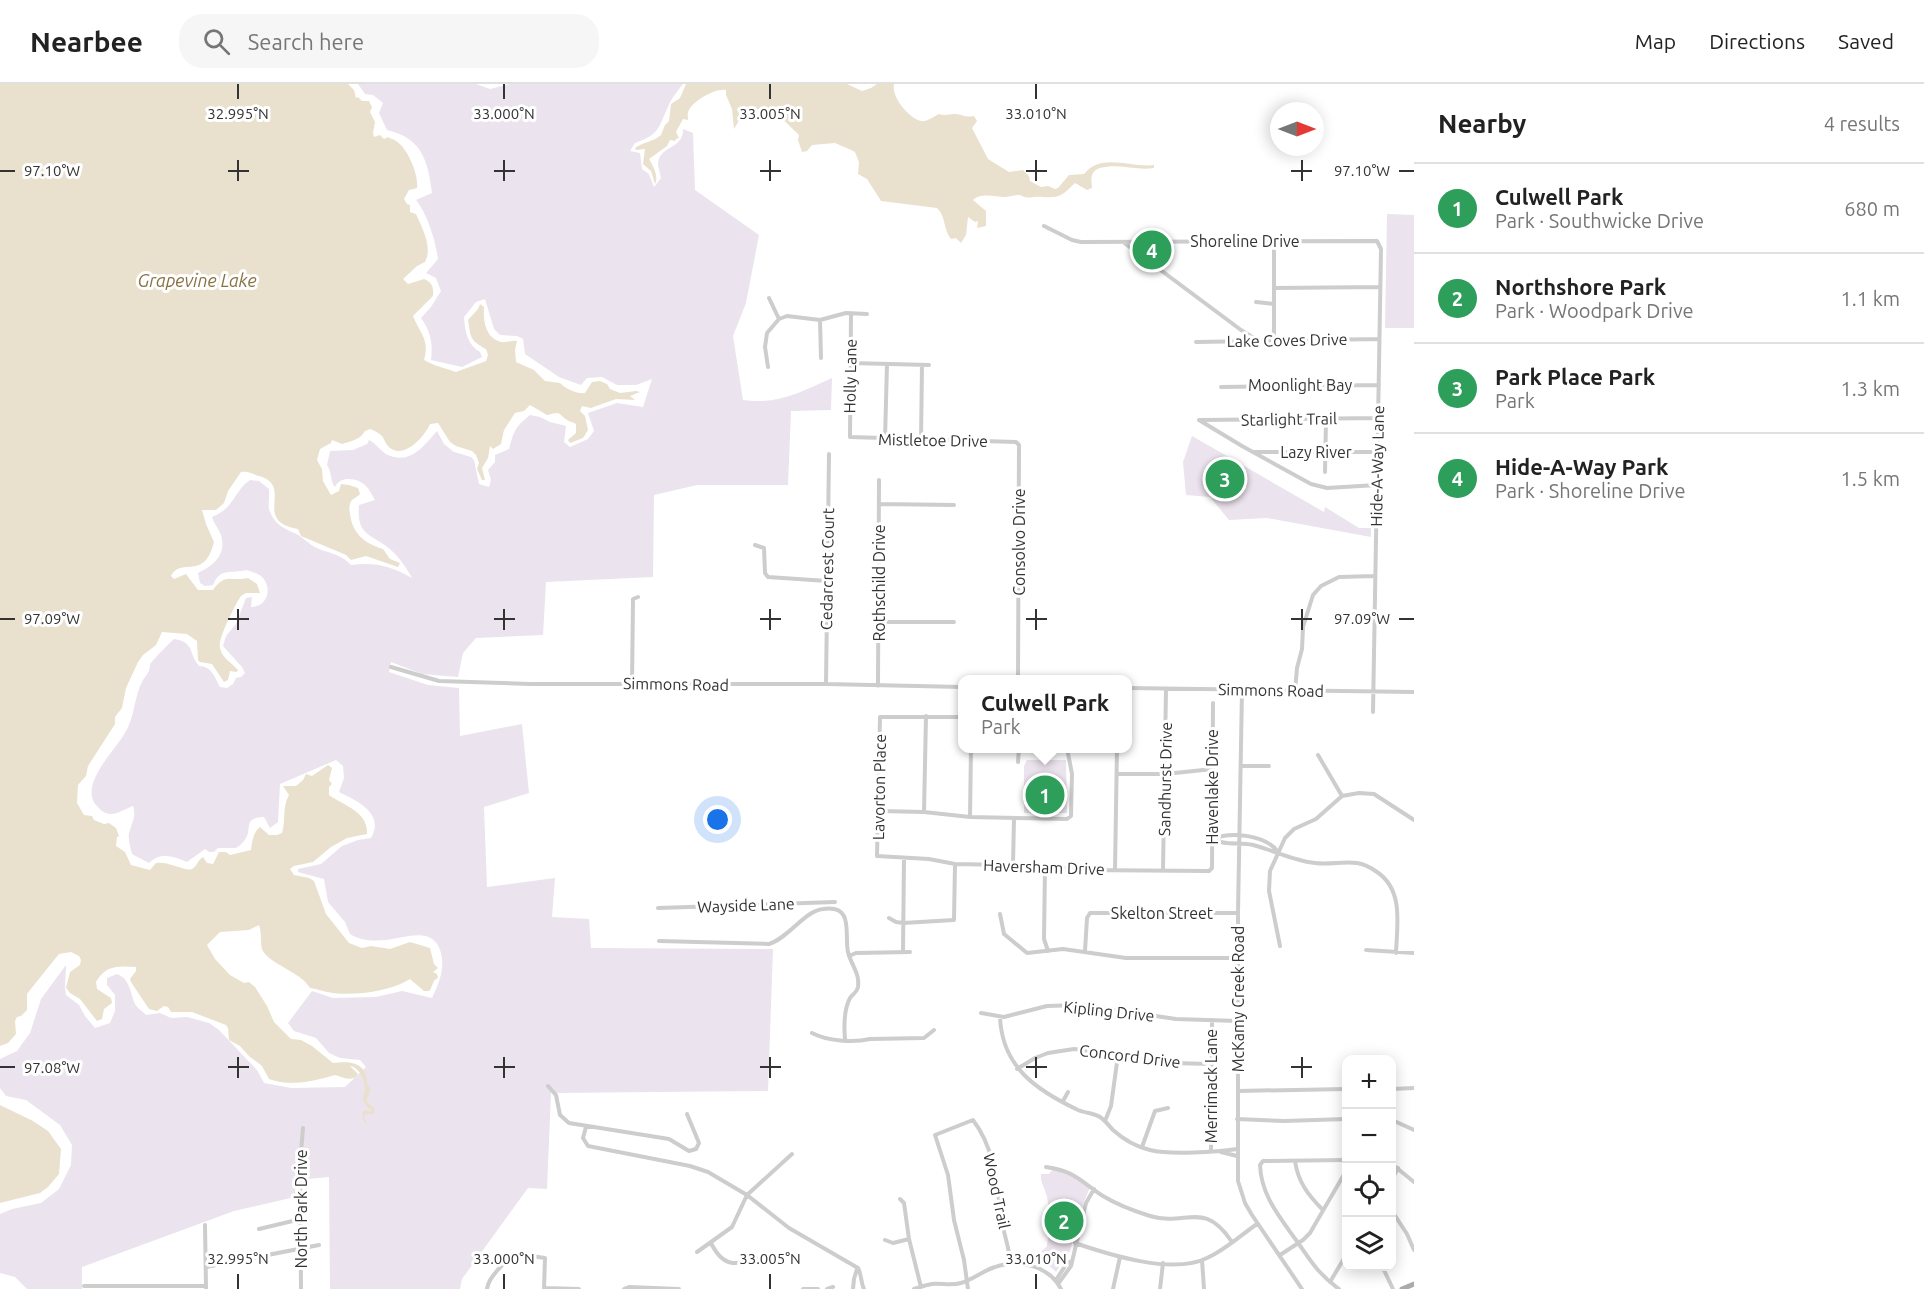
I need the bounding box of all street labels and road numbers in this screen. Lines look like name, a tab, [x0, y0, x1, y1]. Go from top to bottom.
street label: Shoreline Drive	[1190, 232, 1300, 250]
street label: Lake Coves Drive	[1226, 330, 1348, 350]
street label: Holly Lane	[840, 339, 860, 413]
street label: Moonlight Bay	[1248, 376, 1352, 394]
street label: Hide-A-Way Lane	[1367, 405, 1387, 527]
street label: Starlight Trail	[1241, 409, 1337, 429]
street label: Mistletoe Drive	[878, 430, 988, 450]
street label: Lazy River	[1280, 443, 1352, 461]
street label: Consolvo Drive	[1010, 488, 1028, 596]
street label: Cedarcrest Court	[817, 507, 837, 630]
street label: Rothschild Drive	[870, 524, 888, 642]
street label: Simmons Road	[623, 674, 729, 694]
street label: Simmons Road	[1218, 680, 1324, 700]
street label: Sandhurst Drive	[1155, 722, 1175, 836]
street label: Havenlake Drive	[1203, 729, 1221, 845]
street label: Lavorton Place	[869, 734, 889, 840]
street label: Haversham Drive	[983, 856, 1105, 878]
street label: Wayside Lane	[697, 894, 795, 916]
street label: Skelton Street	[1111, 904, 1214, 922]
street label: McKamy Creek Road	[1229, 926, 1247, 1072]
street label: Kipling Drive	[1063, 997, 1155, 1025]
street label: Merrimack Lane	[1202, 1029, 1220, 1143]
street label: Concord Drive	[1078, 1041, 1182, 1071]
street label: North Park Drive	[292, 1149, 310, 1269]
street label: Wood Trail	[980, 1151, 1014, 1231]

